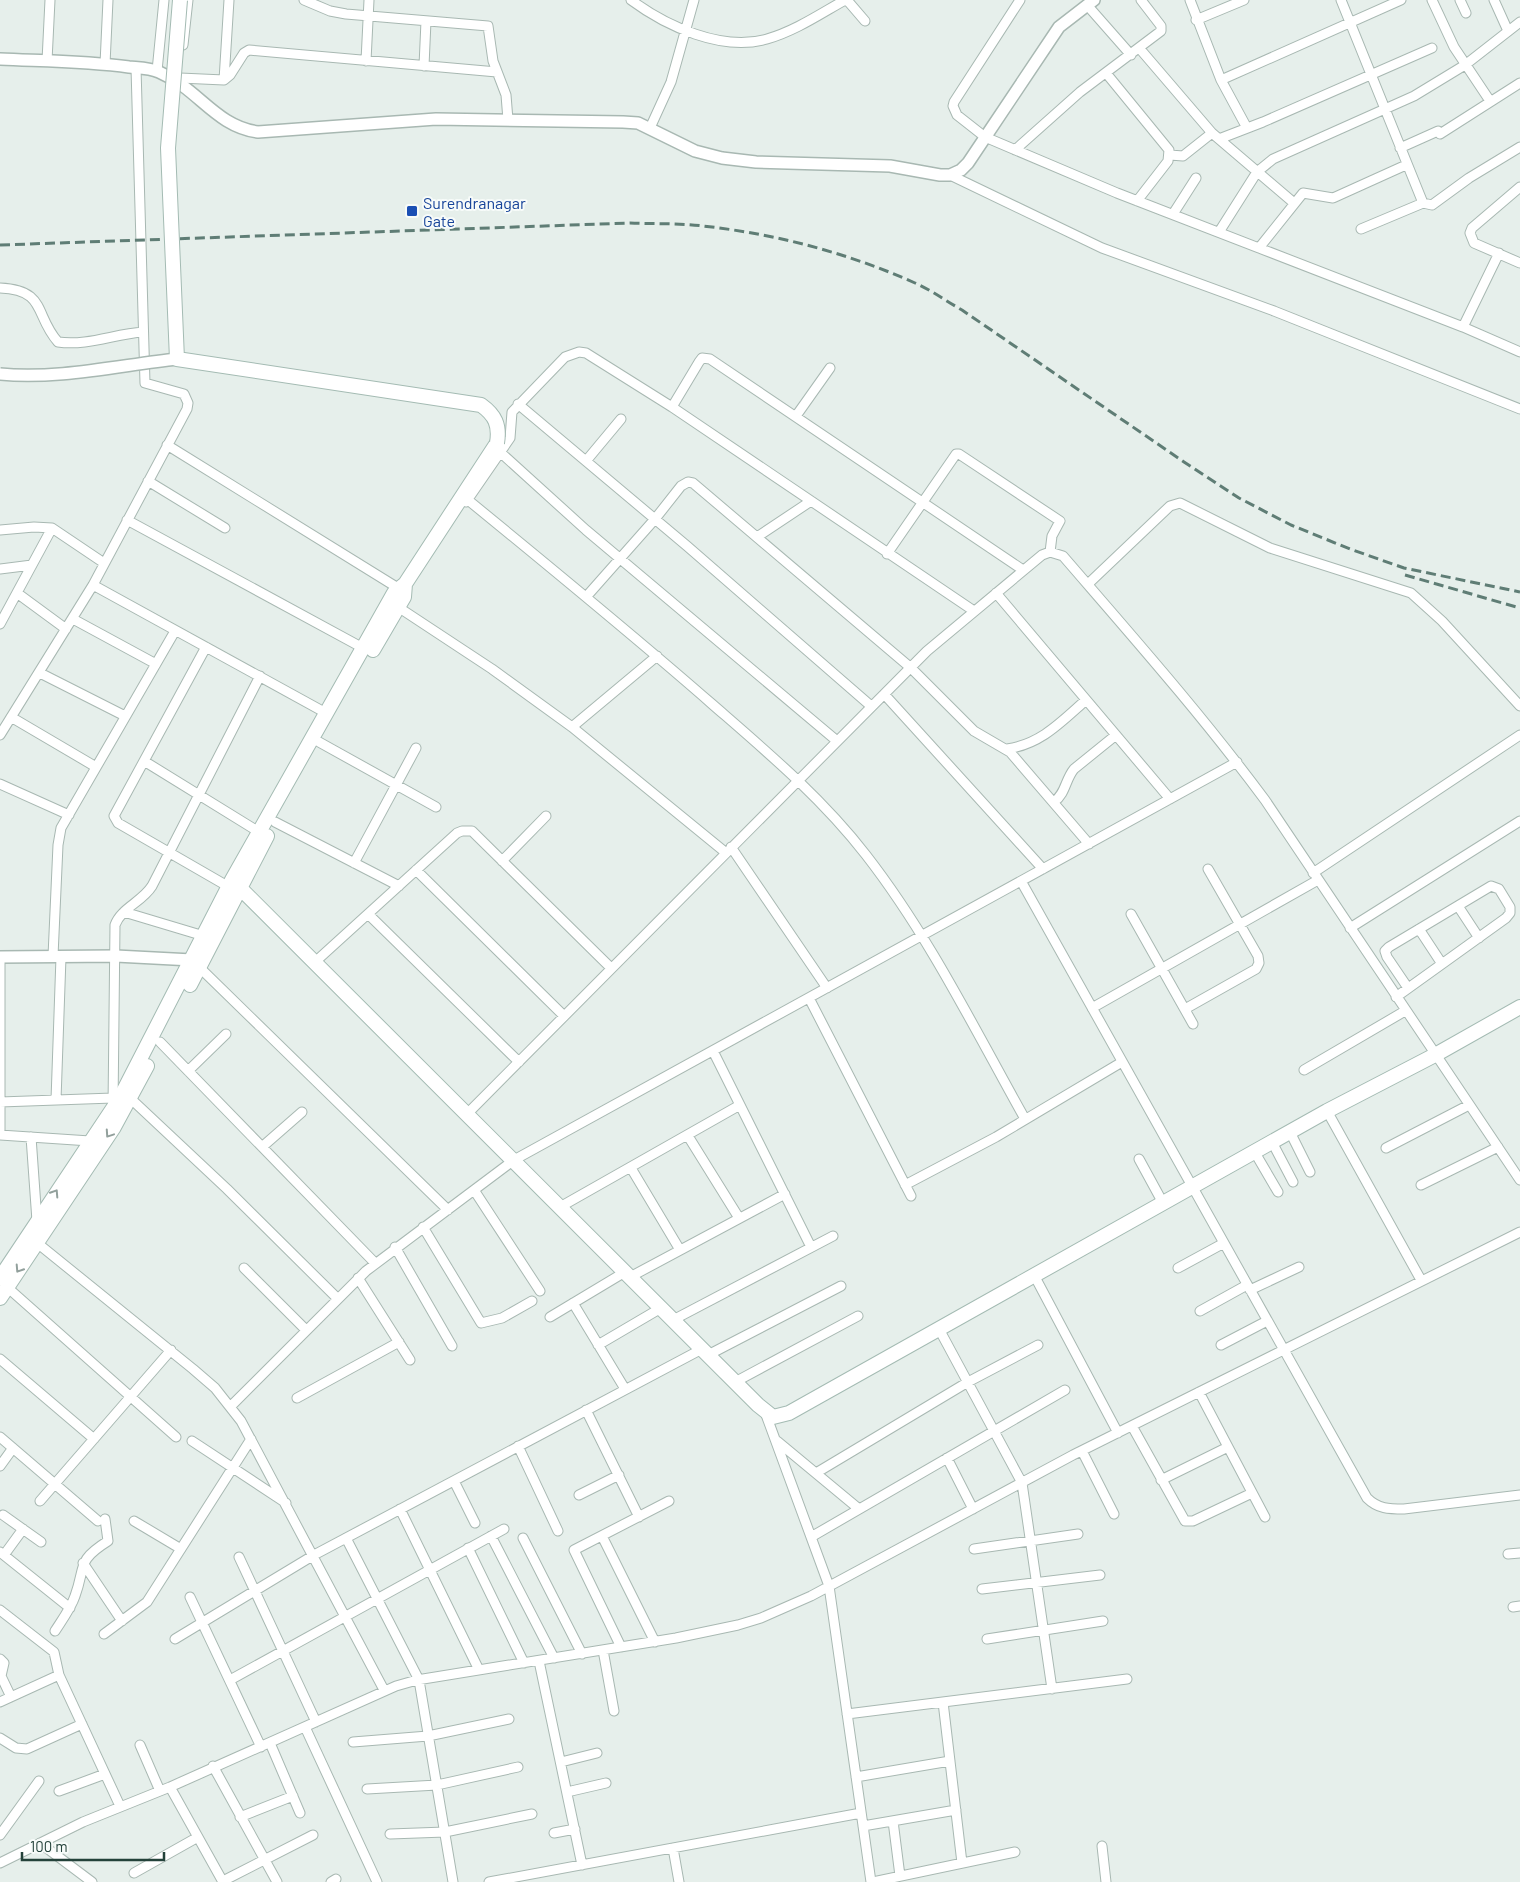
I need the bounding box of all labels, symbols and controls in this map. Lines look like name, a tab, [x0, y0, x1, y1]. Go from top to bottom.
place label: Surendranagar Gate	[423, 193, 526, 230]
marker: Surendranagar Gate	[405, 204, 419, 218]
one-way arrow	[106, 1128, 115, 1138]
one-way arrow	[49, 1189, 58, 1198]
one-way arrow	[15, 1264, 25, 1273]
scale bar	[22, 1830, 165, 1862]
text: 100 m	[30, 1837, 68, 1855]

